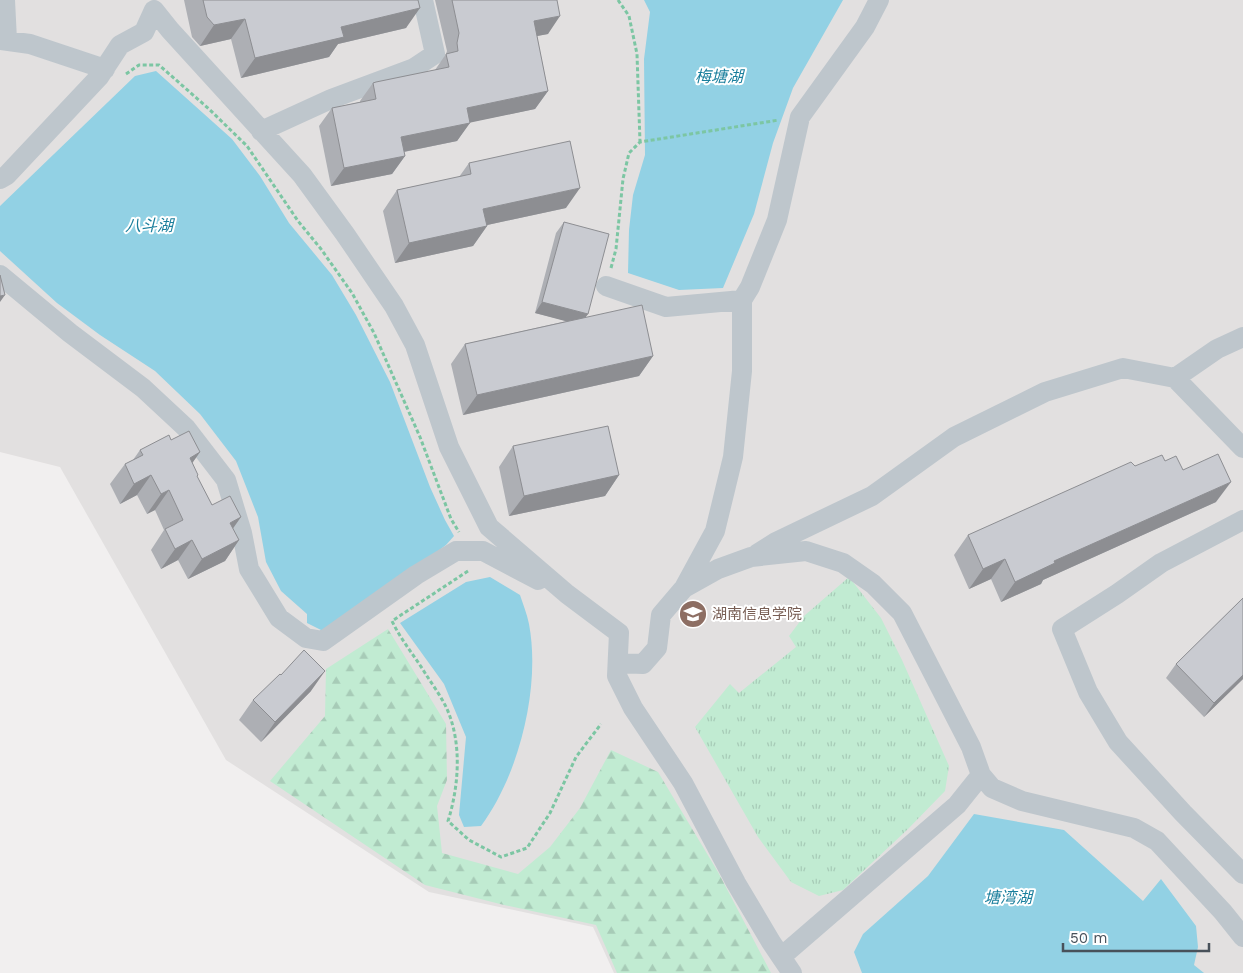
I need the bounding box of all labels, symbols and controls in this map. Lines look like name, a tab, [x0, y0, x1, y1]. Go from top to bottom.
water label: 梅塘湖	[695, 67, 746, 86]
water label: 八斗湖	[125, 216, 176, 235]
school or university icon: 湖南信息学院	[678, 599, 708, 629]
place label: 湖南信息学院	[712, 605, 802, 623]
water label: 塘湾湖	[984, 888, 1035, 907]
scale bar	[1063, 920, 1209, 952]
text: 50 m	[1070, 929, 1107, 947]

